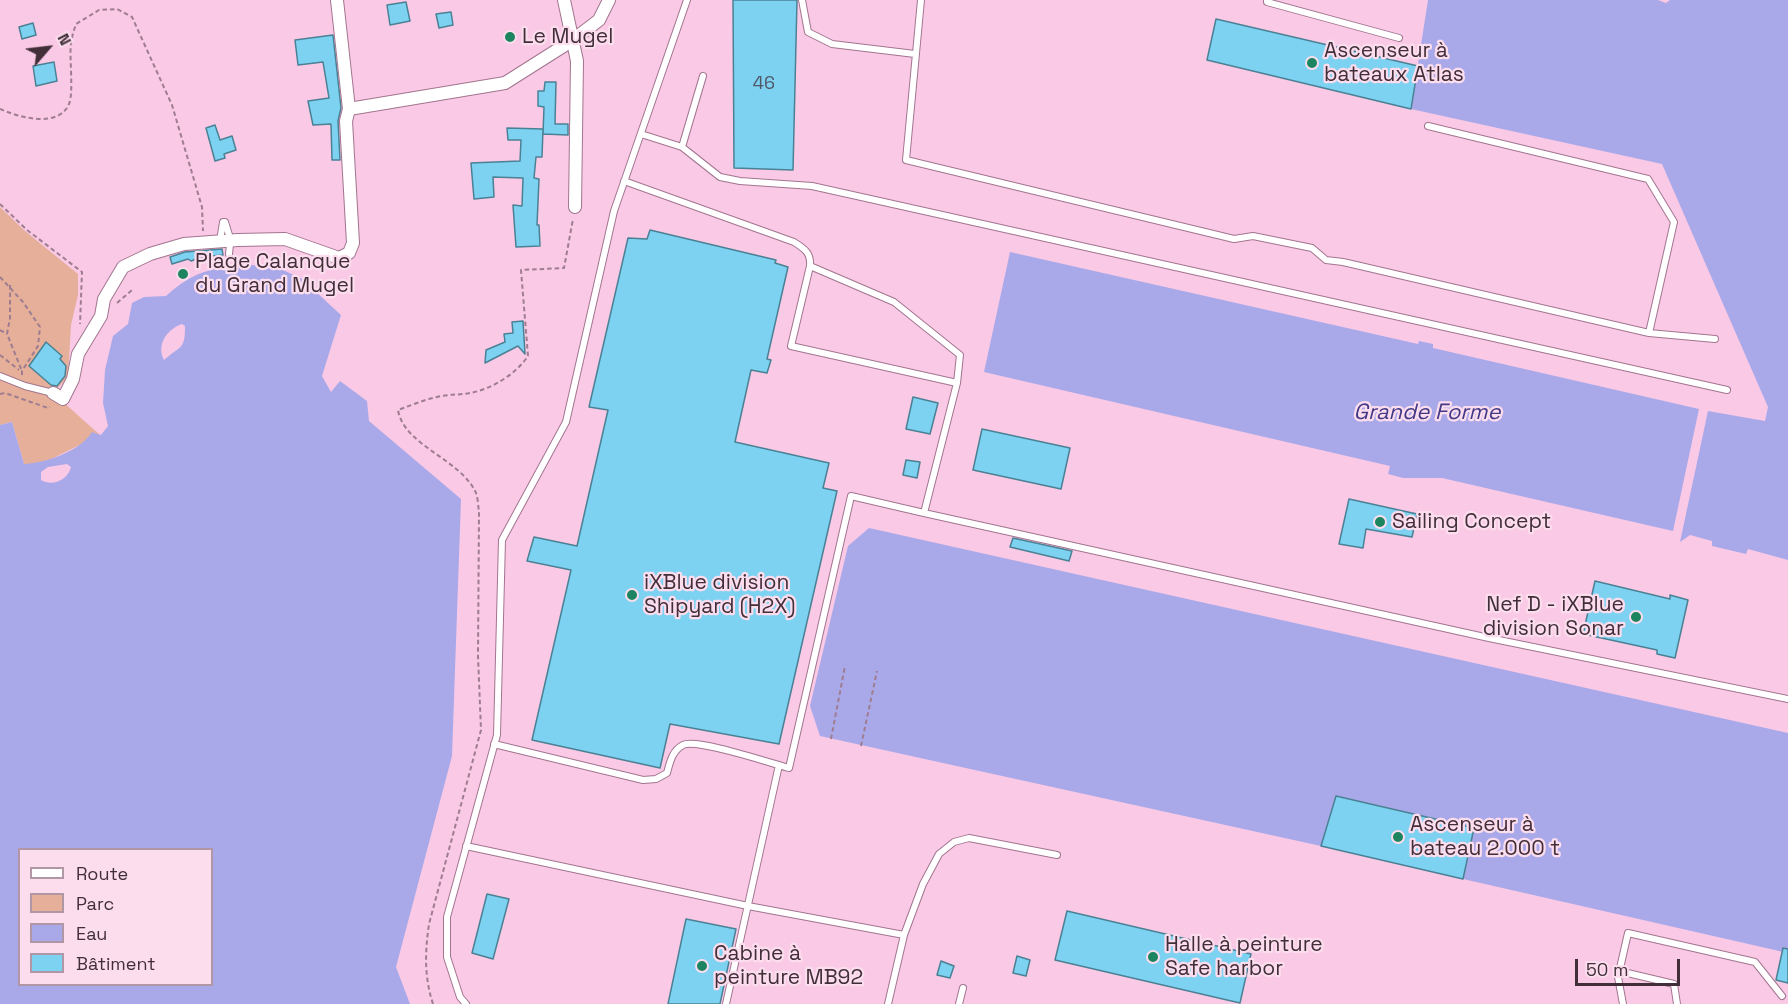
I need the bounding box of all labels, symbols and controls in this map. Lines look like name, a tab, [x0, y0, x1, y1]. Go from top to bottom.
north arrow	[18, 18, 78, 78]
place label: Le Mugel	[522, 24, 613, 50]
text: N	[53, 30, 76, 49]
marker: Le Mugel	[503, 30, 517, 44]
place label: Ascenseur à bateaux Atlas	[1324, 38, 1464, 88]
marker: Ascenseur à bateaux Atlas	[1305, 56, 1319, 70]
house number: 46	[753, 73, 775, 95]
place label: Plage Calanque du Grand Mugel	[195, 249, 354, 299]
marker: Plage Calanque du Grand Mugel	[176, 267, 190, 281]
water label: Grande Forme	[1353, 400, 1501, 426]
place label: Sailing Concept	[1392, 509, 1551, 535]
marker: Sailing Concept	[1373, 515, 1387, 529]
place label: iXBlue division Shipyard (H2X)	[644, 570, 796, 620]
marker: iXBlue division Shipyard (H2X)	[625, 588, 639, 602]
place label: Nef D - iXBlue division Sonar	[1483, 592, 1624, 642]
marker: Nef D - iXBlue division Sonar	[1629, 610, 1643, 624]
place label: Ascenseur à bateau 2.000 t	[1410, 812, 1560, 862]
marker: Ascenseur à bateau 2.000 t	[1391, 830, 1405, 844]
legend	[18, 848, 213, 986]
text: Route	[76, 862, 128, 885]
text: Parc	[76, 892, 114, 915]
text: Eau	[76, 922, 107, 945]
place label: Halle à peinture Safe harbor	[1165, 932, 1323, 982]
place label: Cabine à peinture MB92	[714, 941, 863, 991]
scale bar	[1578, 947, 1683, 985]
marker: Halle à peinture Safe harbor	[1146, 950, 1160, 964]
text: Bâtiment	[76, 952, 156, 975]
text: 50 m	[1586, 958, 1628, 981]
marker: Cabine à peinture MB92	[695, 959, 709, 973]

